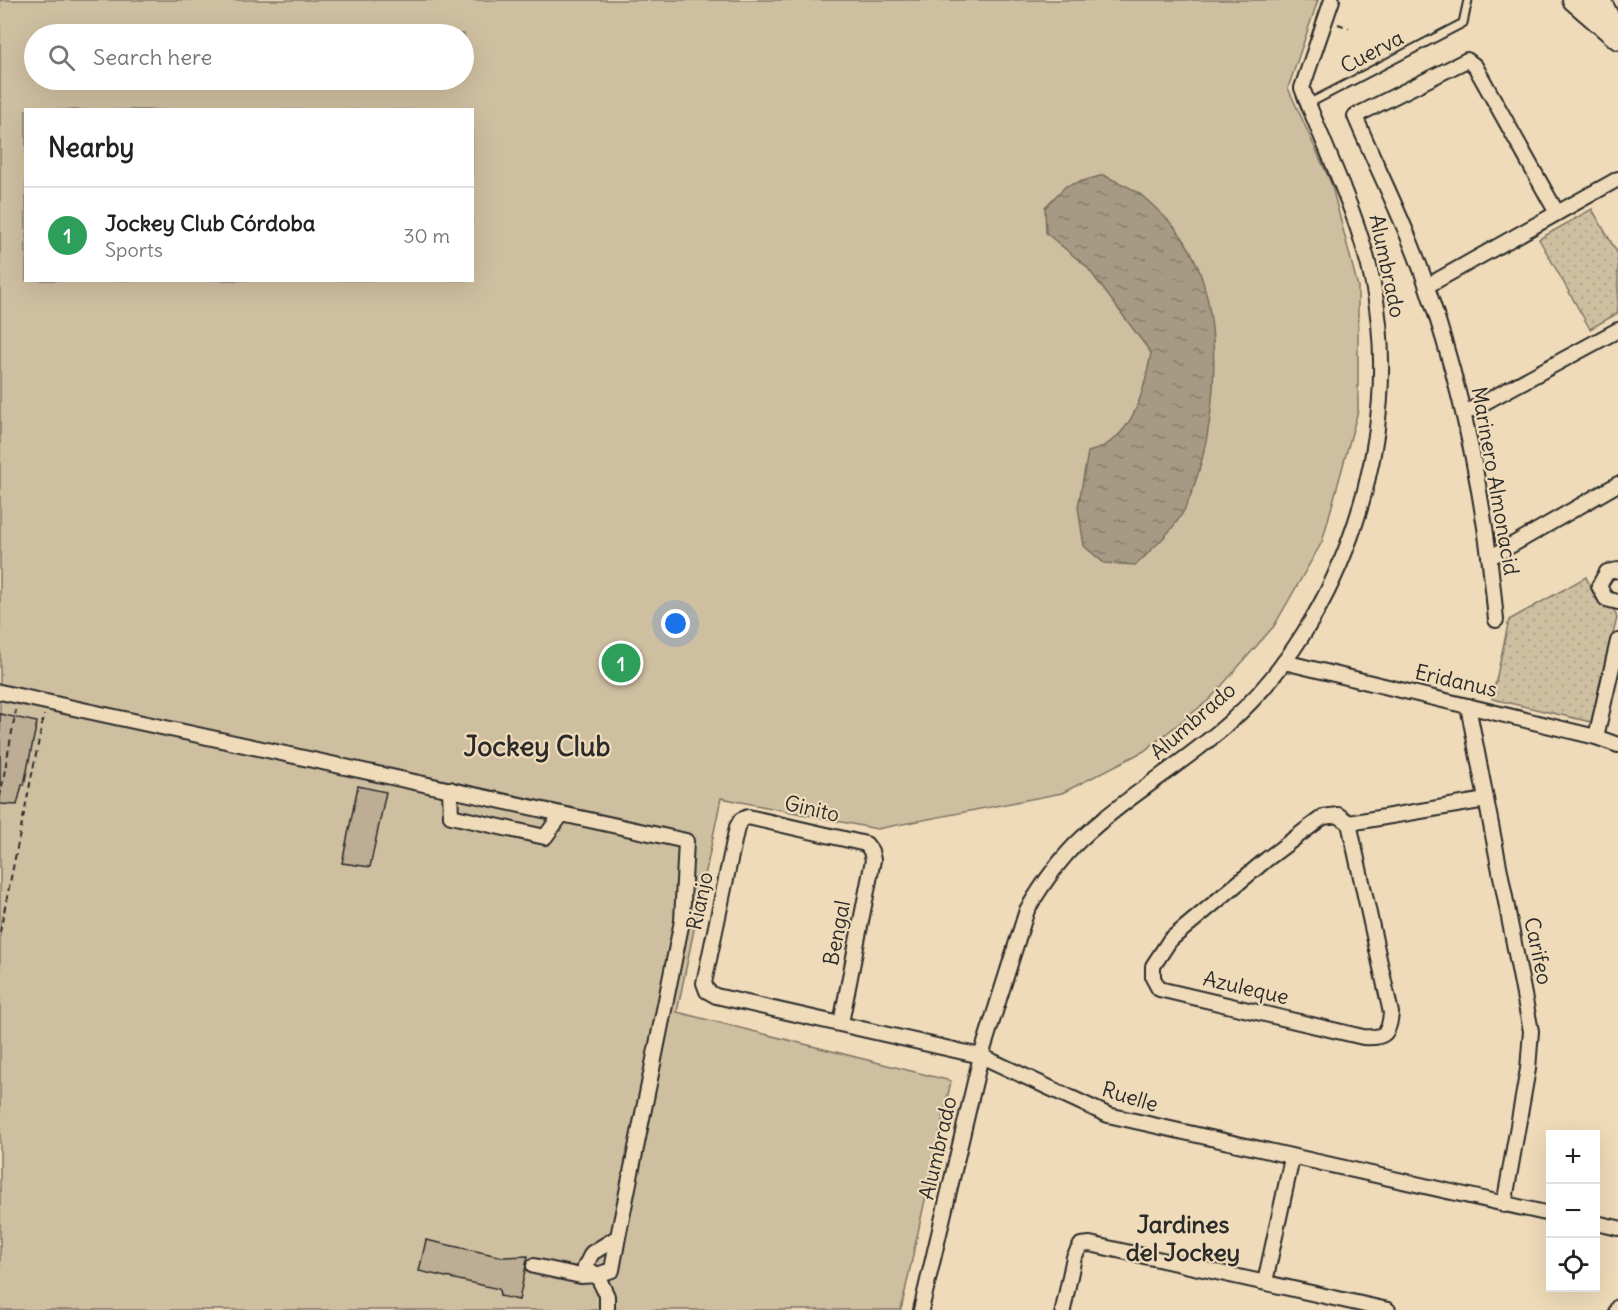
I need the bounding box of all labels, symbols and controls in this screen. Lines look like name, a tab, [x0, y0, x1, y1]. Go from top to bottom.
search box	[24, 24, 474, 90]
street label: Cuerva	[1336, 24, 1408, 79]
icon: search	[45, 41, 78, 74]
text: Search here	[93, 43, 212, 71]
text: Nearby	[48, 131, 134, 164]
text: Jockey Club Córdoba	[105, 209, 315, 237]
street label: Alumbrado	[1363, 212, 1412, 320]
text: 1	[64, 223, 71, 248]
text: 30 m	[403, 223, 450, 248]
text: Sports	[105, 237, 163, 262]
street label: Marinero Almonacid	[1466, 385, 1525, 577]
your location	[661, 609, 690, 638]
pin: 1	[602, 640, 640, 686]
street label: Eridanus	[1412, 658, 1500, 703]
street label: Alumbrado	[1144, 676, 1241, 765]
district label: Jockey Club	[464, 729, 611, 763]
street label: Ginito	[782, 789, 842, 828]
street label: Rianjo	[680, 869, 719, 932]
street label: Bengal	[817, 898, 856, 968]
street label: Carifeo	[1518, 915, 1559, 987]
street label: Azuleque	[1201, 965, 1291, 1010]
street label: Ruelle	[1099, 1075, 1162, 1118]
street label: Alumbrado	[913, 1094, 962, 1202]
map controls	[1546, 1130, 1600, 1292]
button: +	[1546, 1130, 1600, 1184]
button: −	[1546, 1184, 1600, 1238]
district label: Jardines del Jockey	[1126, 1209, 1240, 1267]
button: locate	[1546, 1238, 1600, 1292]

